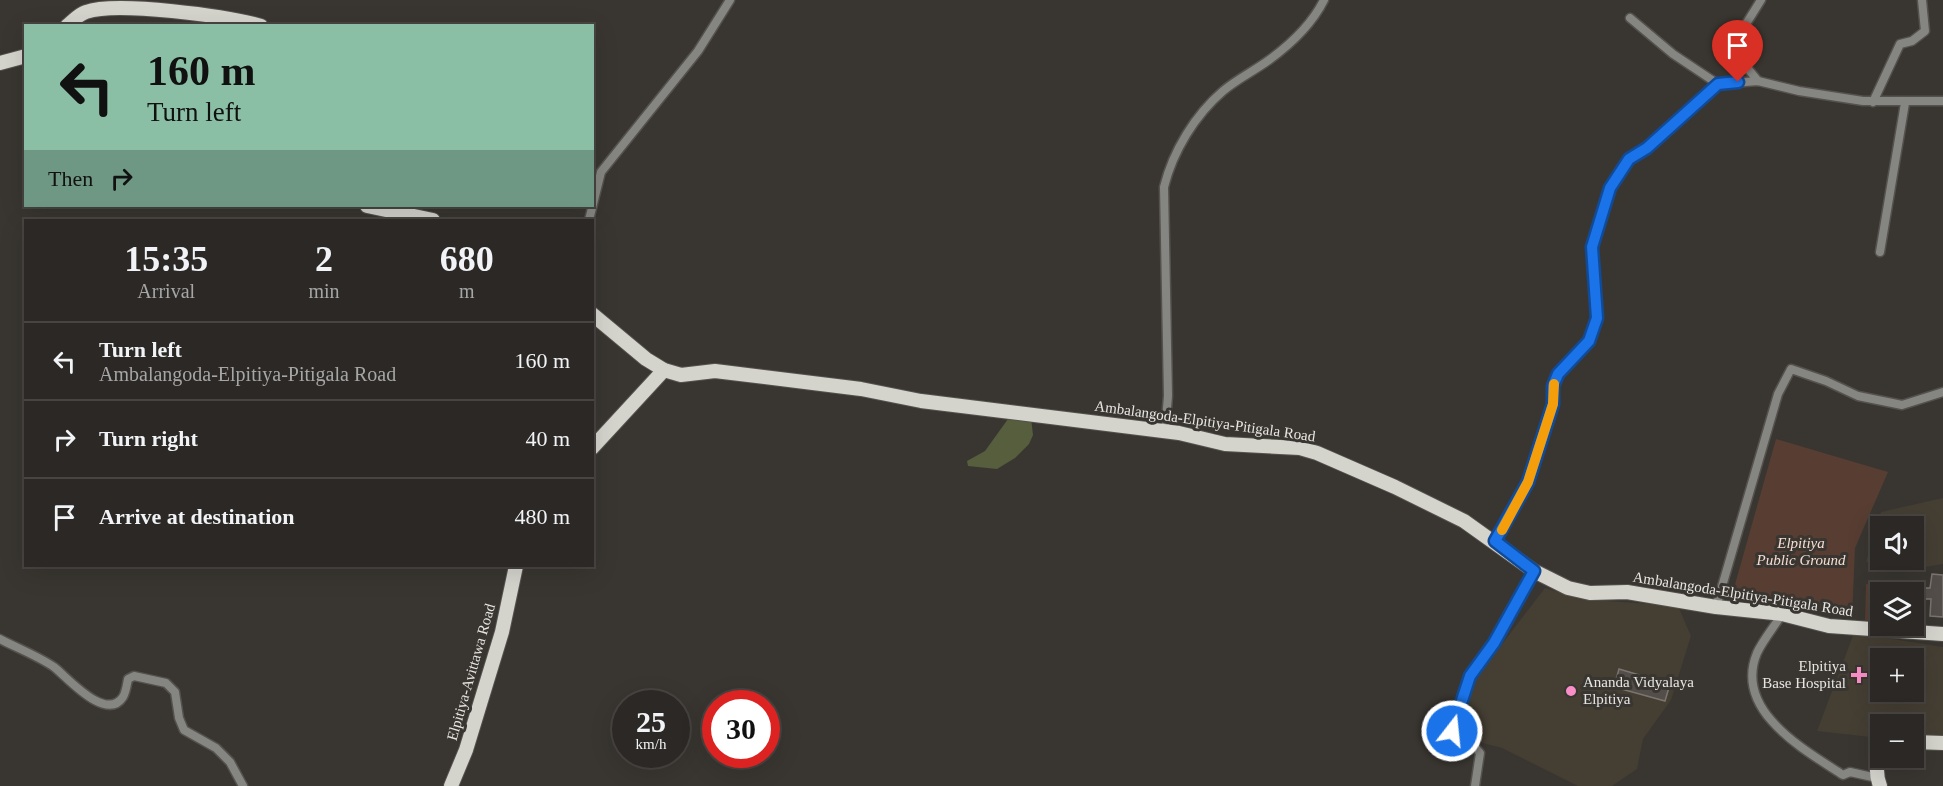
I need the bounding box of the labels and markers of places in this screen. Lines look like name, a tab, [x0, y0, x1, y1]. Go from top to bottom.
pin	[1712, 20, 1763, 82]
place label: Elpitiya Base Hospital	[1762, 658, 1846, 691]
marker: Elpitiya Base Hospital	[1850, 666, 1868, 684]
place label: Ananda Vidyalaya Elpitiya	[1583, 674, 1694, 707]
marker: Ananda Vidyalaya Elpitiya	[1564, 684, 1578, 698]

